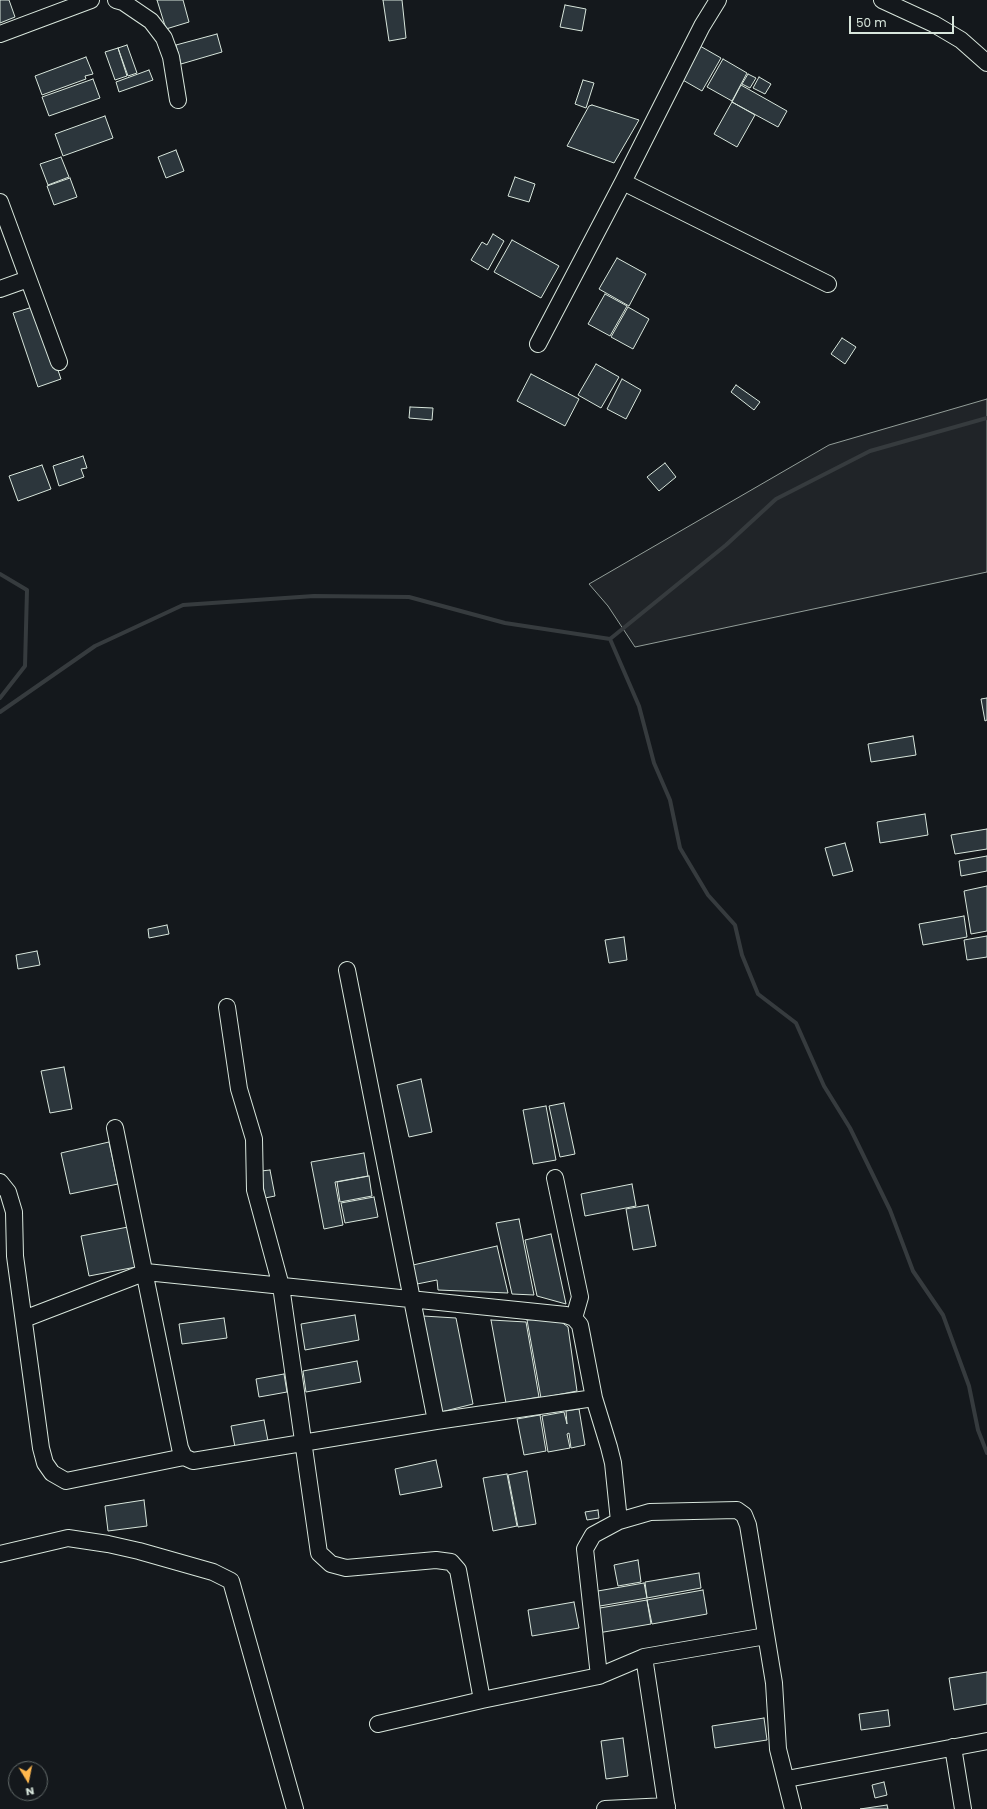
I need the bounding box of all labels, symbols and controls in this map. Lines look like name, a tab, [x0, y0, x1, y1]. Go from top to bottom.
scale bar	[851, 8, 956, 34]
text: 50 m	[856, 14, 887, 31]
north arrow	[8, 1761, 48, 1801]
text: N	[24, 1783, 35, 1800]

